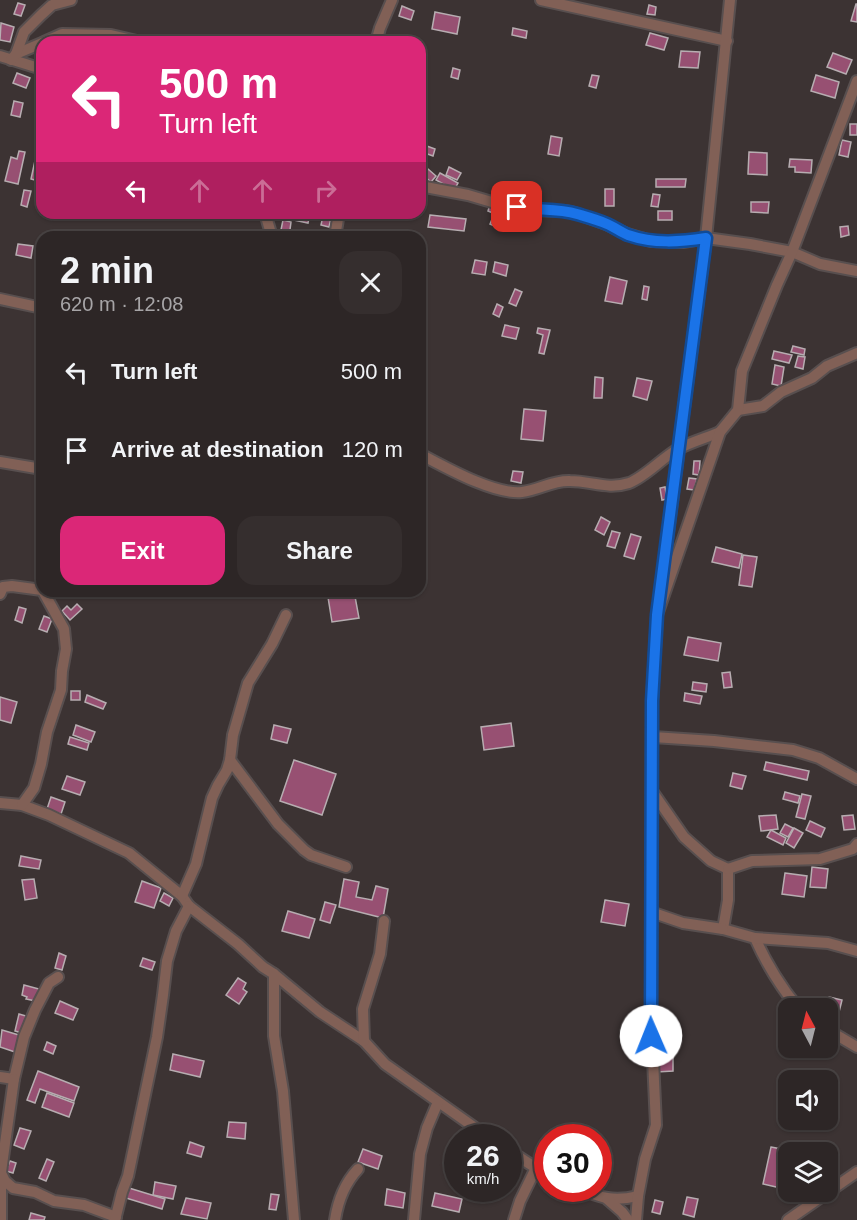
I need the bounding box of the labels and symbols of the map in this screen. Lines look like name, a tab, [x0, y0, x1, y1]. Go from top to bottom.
pin	[491, 181, 542, 232]
north arrow	[778, 998, 838, 1058]
position arrow	[619, 1004, 683, 1068]
speed limit sign: 30	[534, 1124, 612, 1202]

